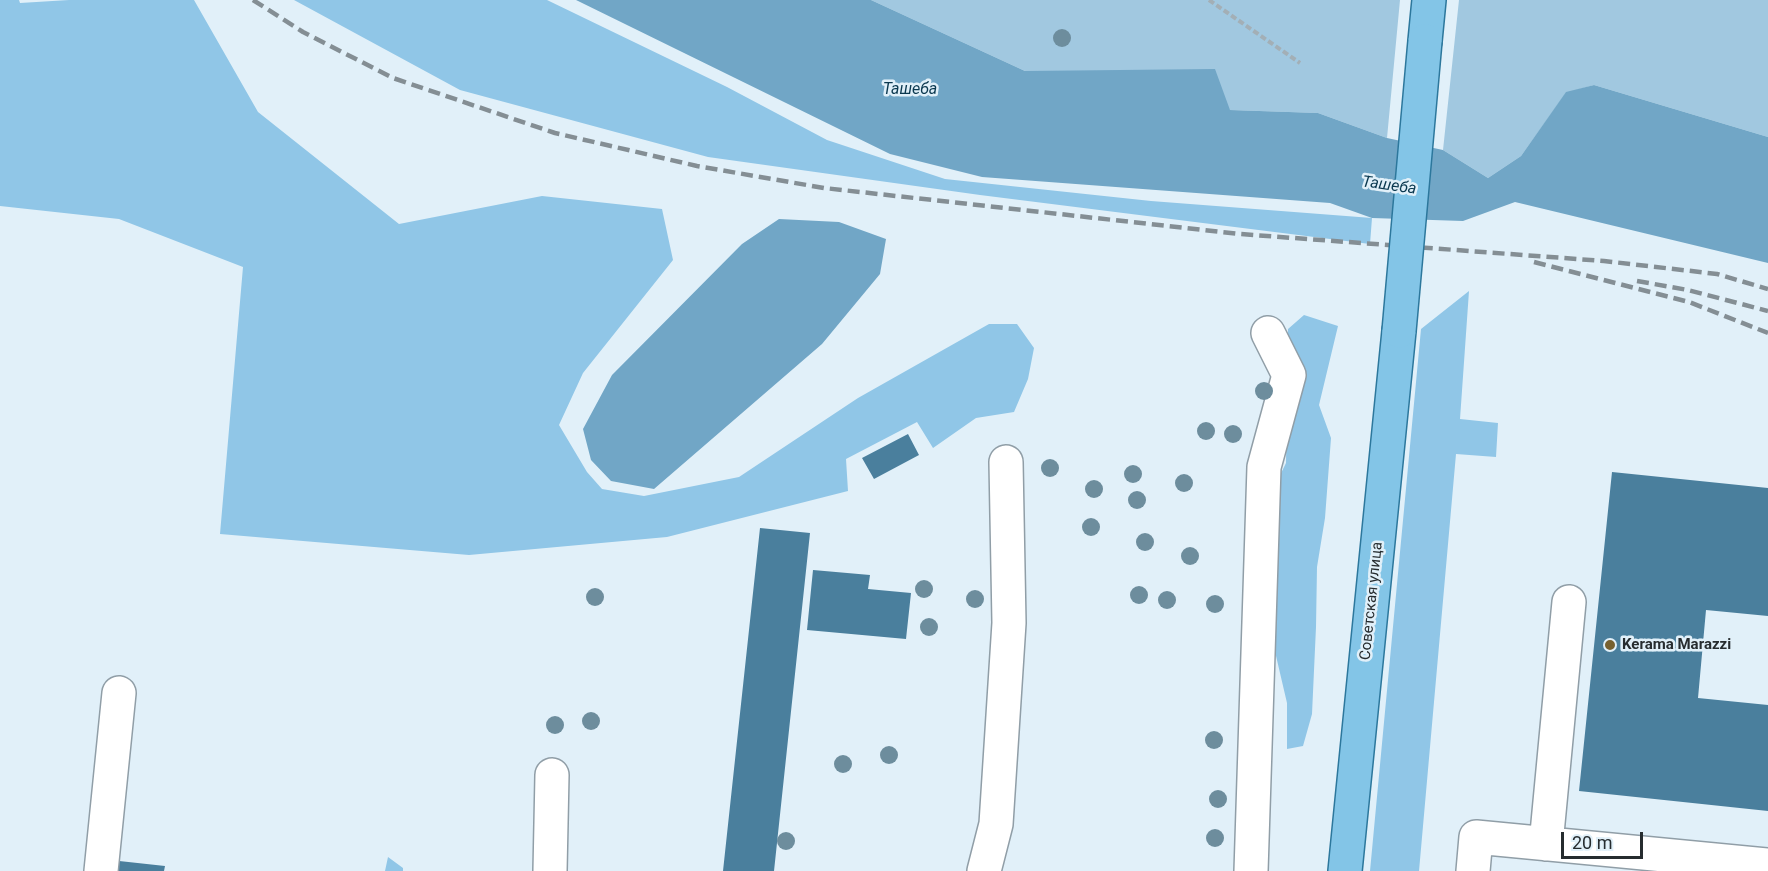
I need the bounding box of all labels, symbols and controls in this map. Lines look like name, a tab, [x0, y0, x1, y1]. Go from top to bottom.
water label: Ташеба	[883, 80, 937, 100]
water label: Ташеба	[1361, 173, 1417, 199]
street label: Советская улица	[1357, 541, 1387, 661]
place label: Kerama Marazzi	[1622, 636, 1731, 654]
marker: Kerama Marazzi	[1603, 638, 1617, 652]
scale bar	[1564, 820, 1646, 858]
text: 20 m	[1572, 832, 1612, 853]

